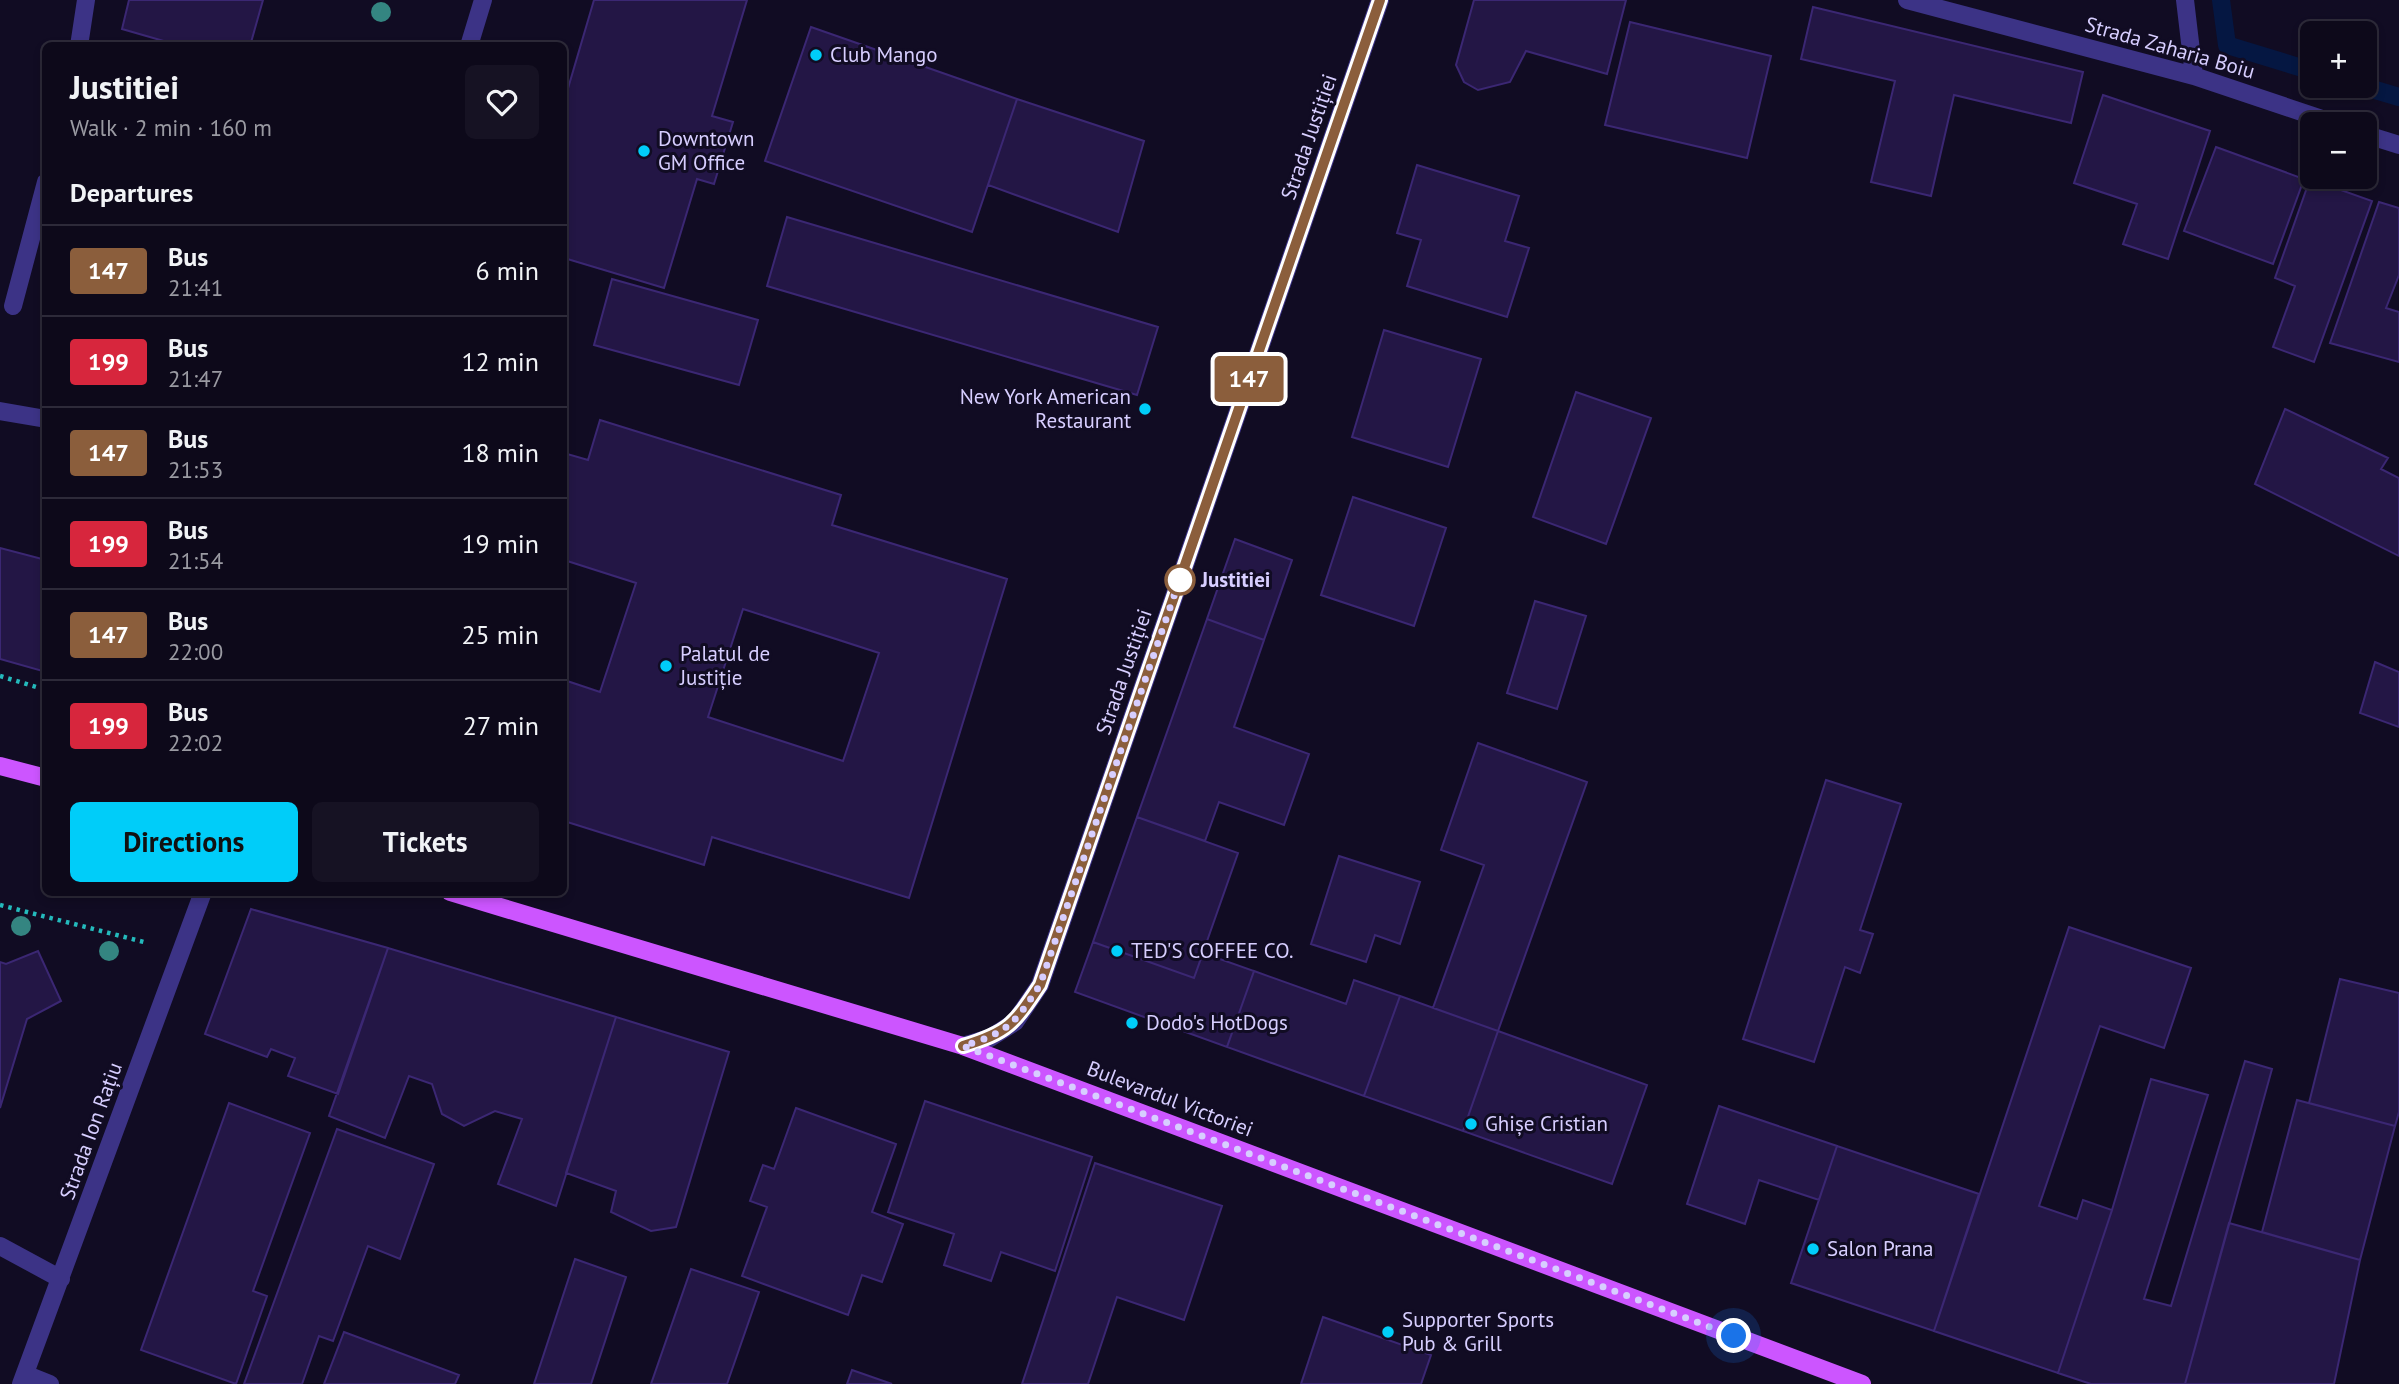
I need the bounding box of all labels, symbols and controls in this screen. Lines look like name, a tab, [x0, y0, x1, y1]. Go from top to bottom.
street label: Strada Zaharia Boiu	[2082, 10, 2258, 85]
map controls	[2300, 21, 2377, 189]
button: +	[2300, 21, 2377, 98]
place label: Club Mango	[830, 41, 937, 68]
marker: Club Mango	[808, 47, 824, 63]
text: Justitiei	[70, 65, 179, 108]
button: heart	[465, 65, 539, 139]
street label: Strada Justiției	[1274, 70, 1343, 203]
button: −	[2300, 112, 2377, 189]
text: Walk · 2 min · 160 m	[70, 113, 272, 142]
place label: Downtown GM Office	[658, 125, 755, 176]
marker: Downtown GM Office	[636, 143, 652, 159]
text: Departures	[70, 176, 193, 209]
text: Bus	[168, 240, 208, 273]
text: 6 min	[476, 254, 539, 287]
text: 147	[88, 255, 129, 286]
text: 21:41	[168, 273, 223, 302]
text: Bus	[168, 331, 208, 364]
text: 12 min	[461, 345, 539, 378]
text: 199	[88, 346, 129, 377]
line badge: 147	[1209, 356, 1289, 402]
text: 147	[1229, 363, 1269, 394]
text: 21:47	[168, 364, 223, 393]
place label: New York American Restaurant	[960, 383, 1131, 434]
marker: New York American Restaurant	[1137, 401, 1153, 417]
text: Bus	[168, 422, 208, 455]
text: 18 min	[461, 436, 539, 469]
text: 147	[88, 437, 129, 468]
text: 21:53	[168, 455, 223, 484]
text: Bus	[168, 513, 208, 546]
text: 19 min	[461, 527, 539, 560]
text: 199	[88, 528, 129, 559]
text: 21:54	[168, 546, 223, 575]
marker: Justitiei	[1165, 565, 1195, 595]
place label: Justitiei	[1200, 566, 1270, 593]
text: Bus	[168, 604, 208, 637]
street label: Strada Justiției	[1089, 605, 1158, 738]
text: 25 min	[461, 618, 539, 651]
text: 147	[88, 619, 129, 650]
text: 22:00	[168, 637, 223, 666]
place label: Palatul de Justiție	[679, 640, 770, 691]
marker: Palatul de Justiție	[658, 658, 674, 674]
text: Bus	[168, 695, 208, 728]
text: 27 min	[463, 709, 539, 742]
text: 199	[88, 710, 129, 741]
text: 22:02	[168, 728, 223, 757]
button: Directions	[70, 802, 298, 882]
button: Tickets	[312, 802, 539, 882]
place label: TED'S COFFEE CO.	[1131, 937, 1293, 964]
marker: TED'S COFFEE CO.	[1109, 943, 1125, 959]
place label: Dodo's HotDogs	[1146, 1009, 1288, 1036]
marker: Dodo's HotDogs	[1124, 1015, 1140, 1031]
street label: Bulevardul Victoriei	[1083, 1054, 1257, 1143]
street label: Strada Ion Rațiu	[53, 1058, 128, 1203]
place label: Ghișe Cristian	[1485, 1110, 1608, 1137]
marker: Ghișe Cristian	[1463, 1116, 1479, 1132]
place label: Salon Prana	[1827, 1235, 1934, 1262]
marker: Salon Prana	[1805, 1241, 1821, 1257]
place label: Supporter Sports Pub & Grill	[1402, 1306, 1554, 1357]
your location	[1716, 1318, 1751, 1353]
marker: Supporter Sports Pub & Grill	[1380, 1324, 1396, 1340]

